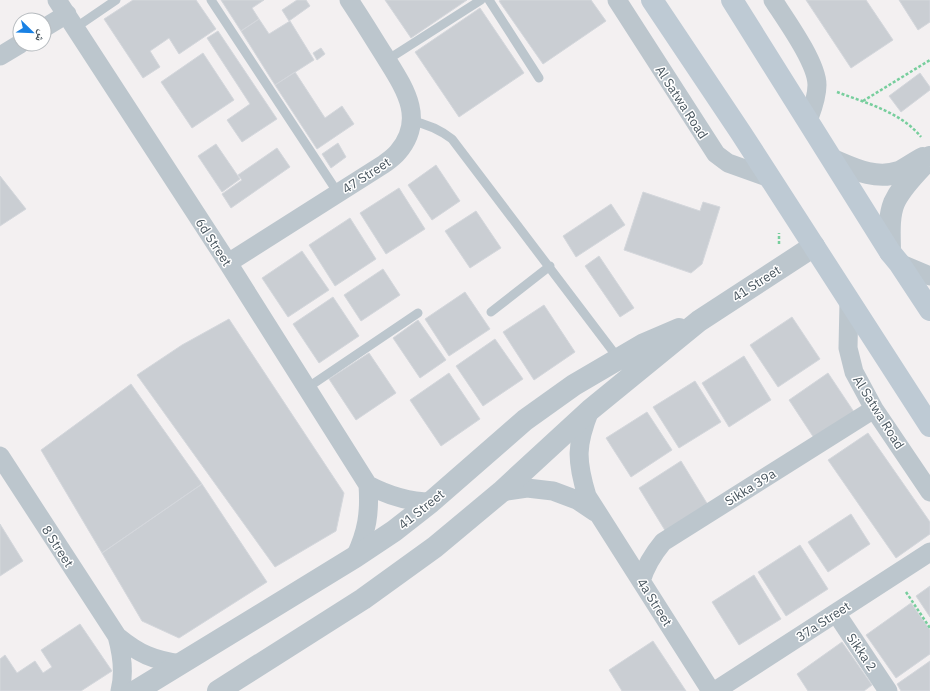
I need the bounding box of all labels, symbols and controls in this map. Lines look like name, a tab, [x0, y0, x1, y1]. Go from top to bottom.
north arrow	[12, 12, 52, 52]
text: ش	[31, 27, 50, 44]
street label: Al Satwa Road	[652, 63, 712, 142]
street label: 47 Street	[339, 153, 394, 197]
street label: 6d Street	[192, 215, 235, 270]
street label: 41 Street	[729, 261, 784, 305]
street label: Al Satwa Road	[849, 372, 908, 452]
street label: Sikka 39a	[722, 465, 779, 510]
street label: 41 Street	[395, 486, 448, 533]
street label: 8 Street	[38, 522, 77, 570]
street label: 4a Street	[633, 575, 676, 629]
street label: 37a Street	[793, 598, 854, 645]
street label: Sikka 2	[843, 630, 880, 675]

